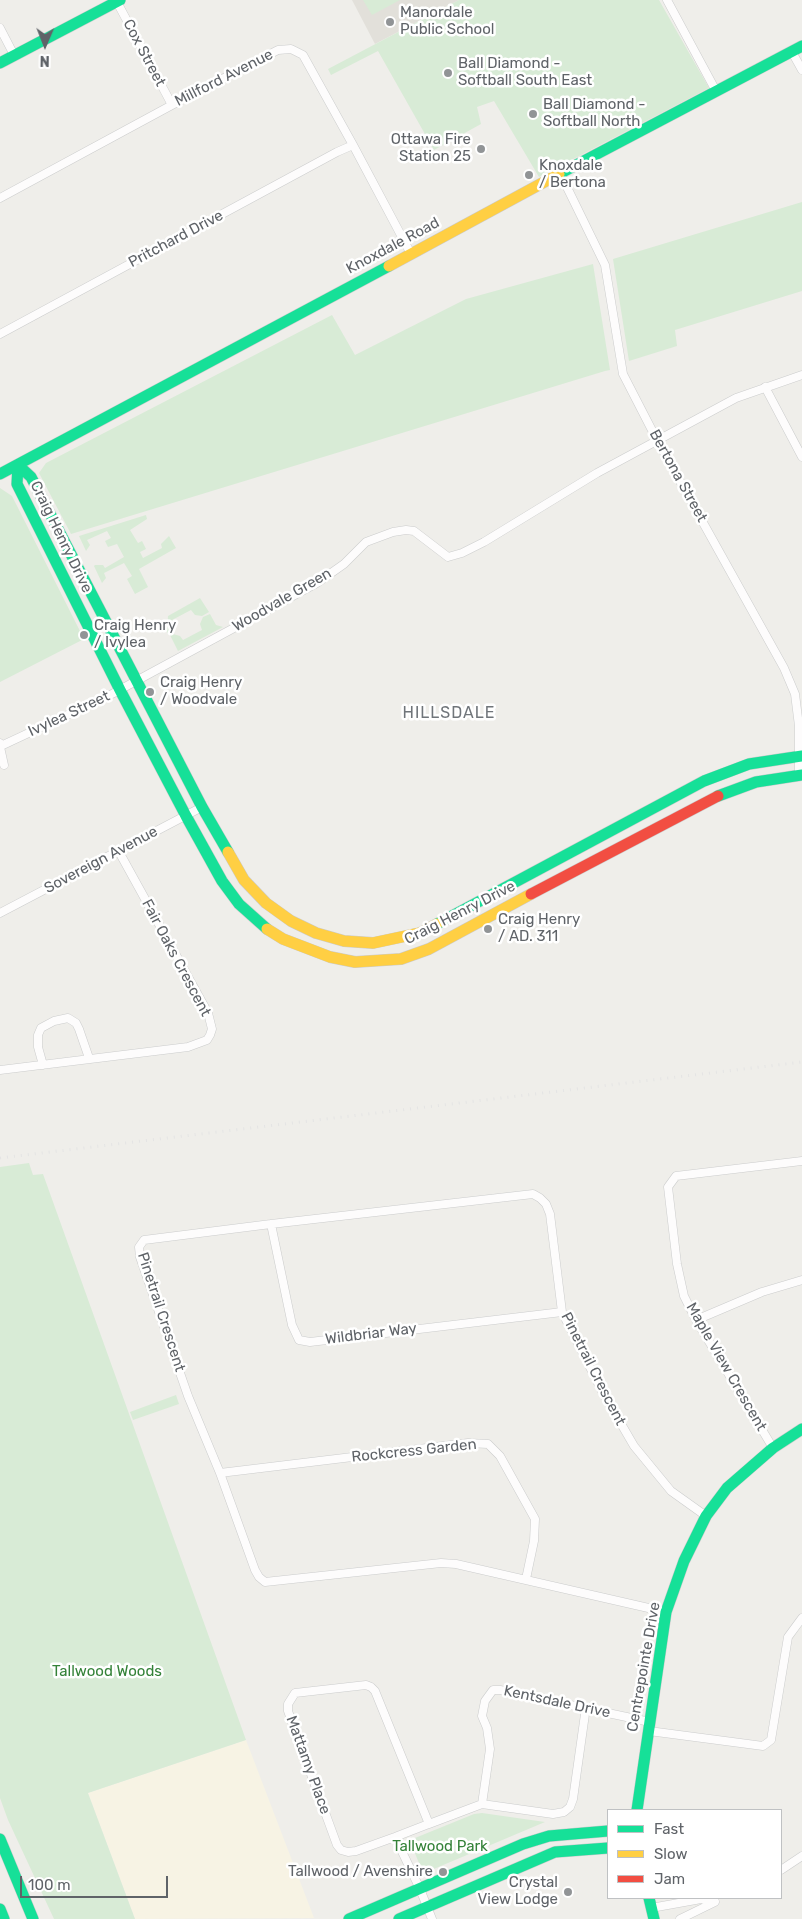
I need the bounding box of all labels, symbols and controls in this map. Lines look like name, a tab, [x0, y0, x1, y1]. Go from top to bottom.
place label: Manordale Public School	[400, 4, 494, 39]
street label: Cox Street	[119, 16, 169, 90]
marker: Manordale Public School	[384, 16, 396, 28]
north arrow	[20, 20, 70, 70]
street label: Millford Avenue	[172, 46, 276, 110]
text: N	[40, 52, 50, 69]
place label: Ball Diamond - Softball South East	[458, 55, 592, 90]
marker: Ball Diamond - Softball South East	[442, 67, 454, 79]
place label: Ball Diamond - Softball North	[543, 96, 645, 131]
marker: Ball Diamond - Softball North	[527, 108, 539, 120]
place label: Ottawa Fire Station 25	[391, 131, 471, 166]
marker: Ottawa Fire Station 25	[475, 143, 487, 155]
place label: Knoxdale / Bertona	[539, 157, 606, 192]
marker: Knoxdale / Bertona	[523, 169, 535, 181]
street label: Pritchard Drive	[126, 206, 226, 272]
street label: Knoxdale Road	[343, 214, 443, 278]
street label: Bertona Street	[645, 427, 711, 525]
street label: Craig Henry Drive	[26, 478, 96, 596]
street label: Woodvale Green	[229, 564, 335, 636]
place label: Craig Henry / Ivylea	[94, 617, 176, 652]
marker: Craig Henry / Ivylea	[78, 629, 90, 641]
place label: Craig Henry / Woodvale	[160, 674, 242, 709]
marker: Craig Henry / Woodvale	[144, 686, 156, 698]
street label: Ivylea Street	[25, 687, 113, 741]
district label: HILLSDALE	[401, 703, 497, 723]
street label: Sovereign Avenue	[41, 822, 161, 898]
street label: Craig Henry Drive	[402, 877, 518, 949]
street label: Fair Oaks Crescent	[138, 896, 214, 1020]
place label: Craig Henry / AD. 311	[498, 911, 580, 946]
marker: Craig Henry / AD. 311	[482, 923, 494, 935]
street label: Pinetrail Crescent	[133, 1250, 189, 1374]
street label: Maple View Crescent	[682, 1300, 770, 1434]
street label: Pinetrail Crescent	[557, 1309, 629, 1429]
street label: Wildbriar Way	[324, 1319, 418, 1349]
street label: Rockcress Garden	[351, 1435, 477, 1467]
street label: Centrepointe Drive	[624, 1601, 664, 1733]
park label: Tallwood Woods	[52, 1663, 162, 1681]
street label: Kentsdale Drive	[502, 1682, 612, 1722]
street label: Mattamy Place	[282, 1713, 334, 1817]
legend	[607, 1809, 782, 1899]
text: Fast	[654, 1820, 684, 1838]
park label: Tallwood Park	[392, 1838, 488, 1856]
text: Slow	[654, 1845, 687, 1863]
place label: Tallwood / Avenshire	[288, 1863, 433, 1881]
scale bar	[22, 1866, 170, 1898]
marker: Tallwood / Avenshire	[437, 1866, 449, 1878]
text: Jam	[654, 1870, 685, 1888]
place label: Crystal View Lodge	[478, 1874, 558, 1909]
text: 100 m	[28, 1876, 70, 1894]
marker: Crystal View Lodge	[562, 1886, 574, 1898]

